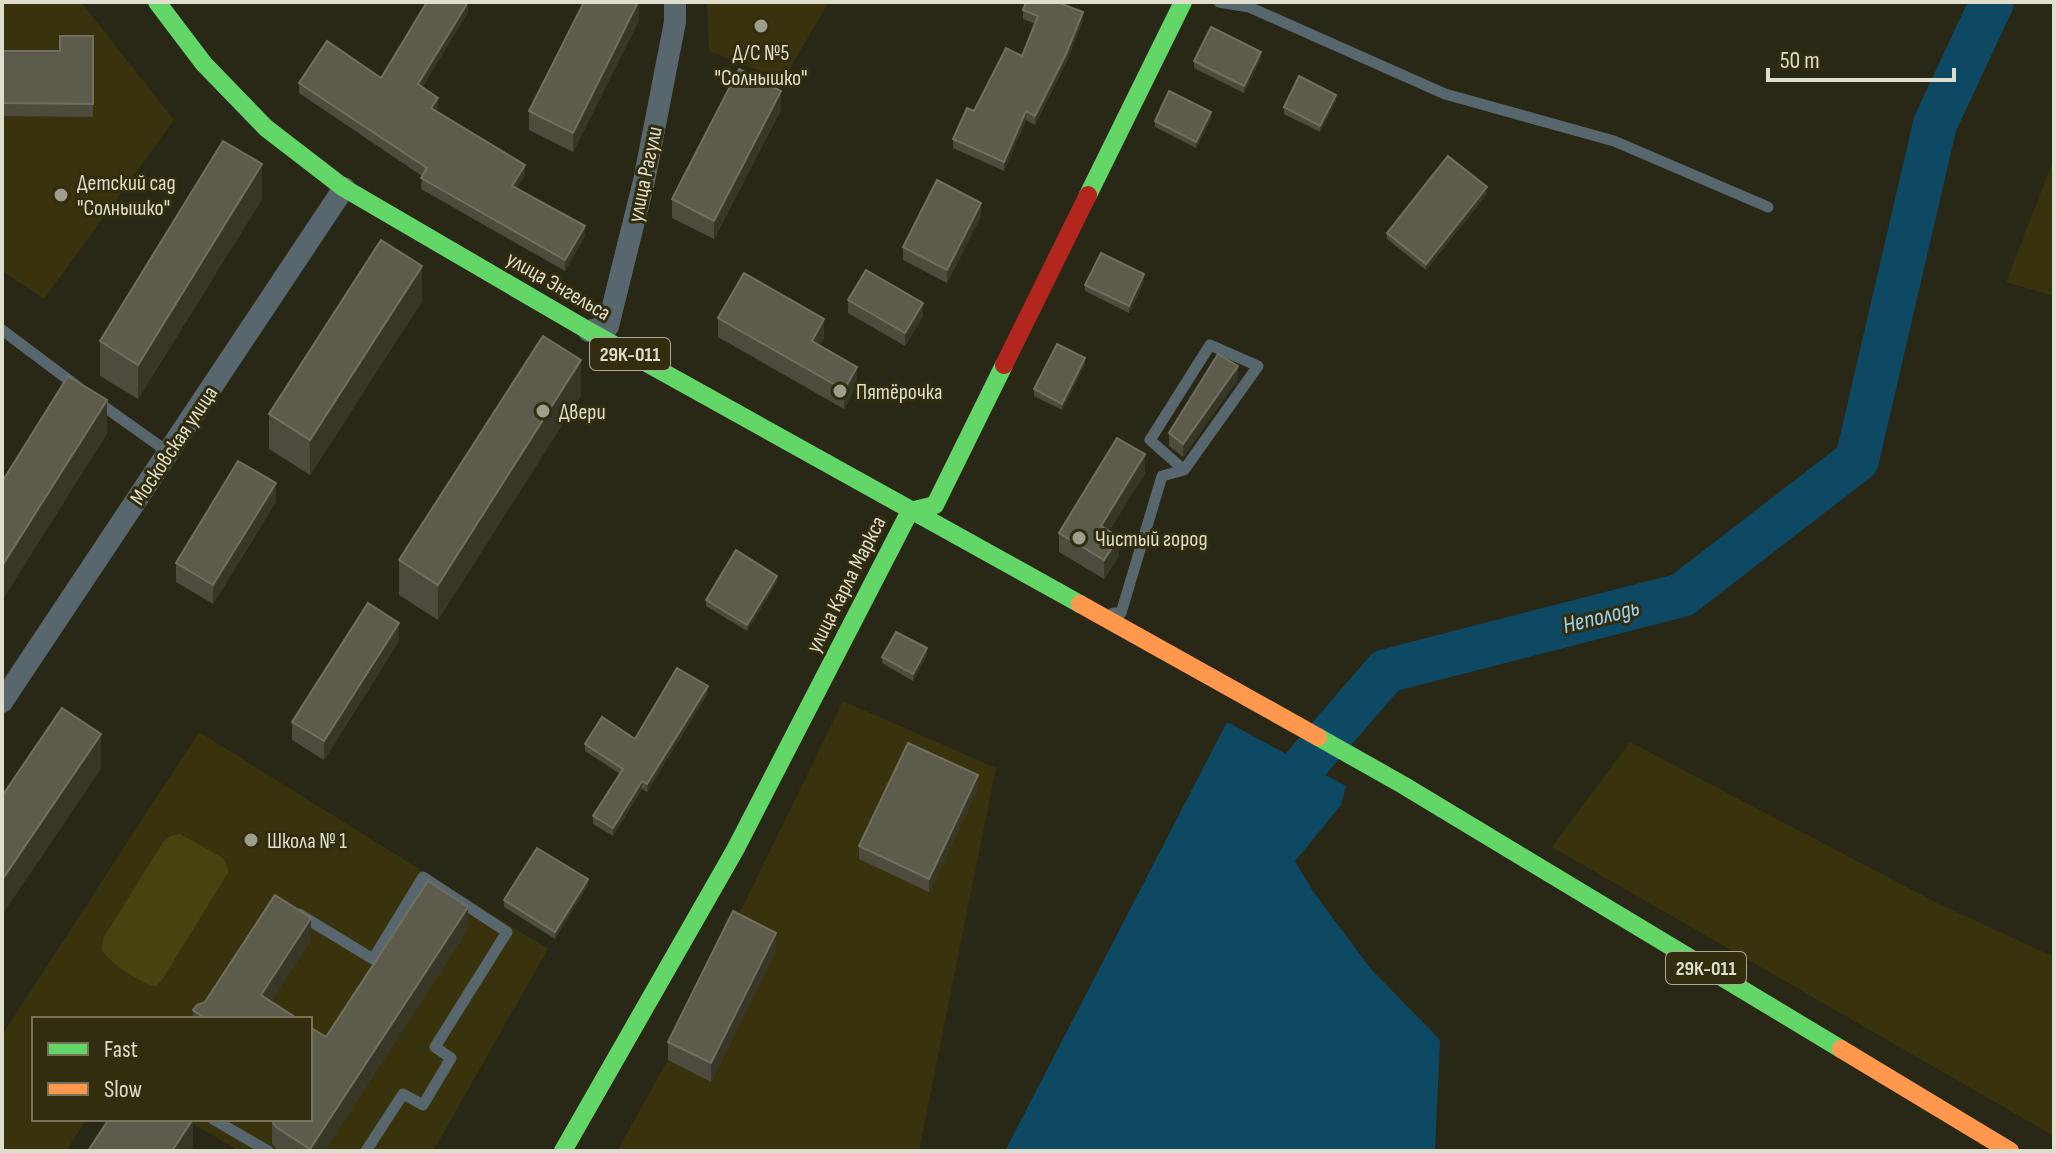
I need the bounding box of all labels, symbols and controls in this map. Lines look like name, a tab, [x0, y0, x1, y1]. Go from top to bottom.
marker: Д/С №5 "Солнышко"	[752, 17, 770, 35]
scale bar	[1768, 32, 1954, 82]
place label: Д/С №5 "Солнышко"	[714, 40, 808, 92]
text: 50 m	[1780, 46, 1820, 75]
street label: улица Рагули	[622, 124, 669, 225]
place label: Детский сад "Солнышко"	[77, 170, 176, 222]
marker: Детский сад "Солнышко"	[52, 186, 70, 204]
street label: улица Энгельса	[501, 246, 615, 327]
road number: 29К-011	[590, 338, 670, 370]
place label: Пятёрочка	[856, 379, 943, 406]
street label: Московская улица	[125, 381, 224, 511]
marker: Пятёрочка	[831, 382, 849, 400]
place label: Двери	[559, 399, 606, 426]
marker: Двери	[534, 402, 552, 420]
street label: улица Карла Маркса	[800, 512, 892, 657]
place label: Чистый город	[1095, 526, 1208, 553]
marker: Чистый город	[1070, 529, 1088, 547]
water label: Неполодь	[1560, 593, 1643, 640]
place label: Школа № 1	[267, 828, 347, 855]
marker: Школа № 1	[242, 831, 260, 849]
road number: 29К-011	[1666, 952, 1746, 984]
legend	[32, 1017, 312, 1121]
text: Fast	[104, 1035, 138, 1064]
text: Slow	[104, 1075, 142, 1104]

